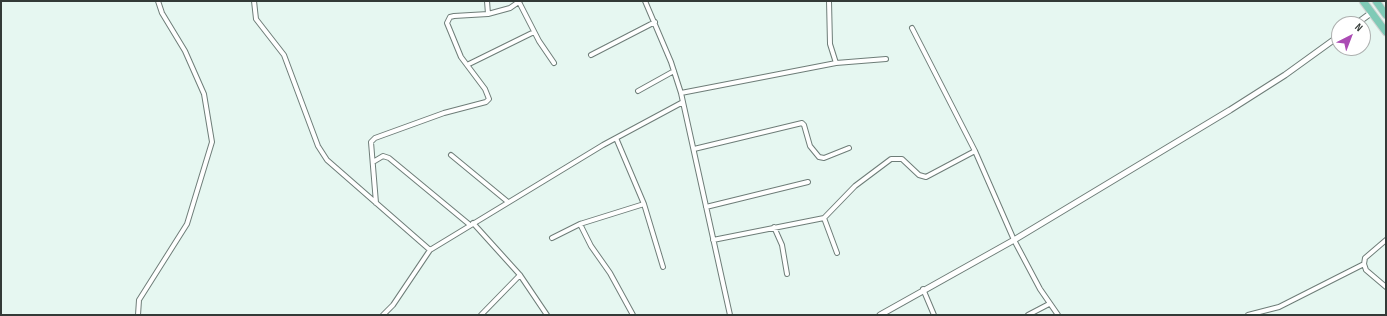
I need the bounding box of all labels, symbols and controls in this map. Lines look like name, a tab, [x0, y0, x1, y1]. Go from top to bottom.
north arrow	[1331, 16, 1371, 56]
text: N	[1352, 21, 1365, 34]

